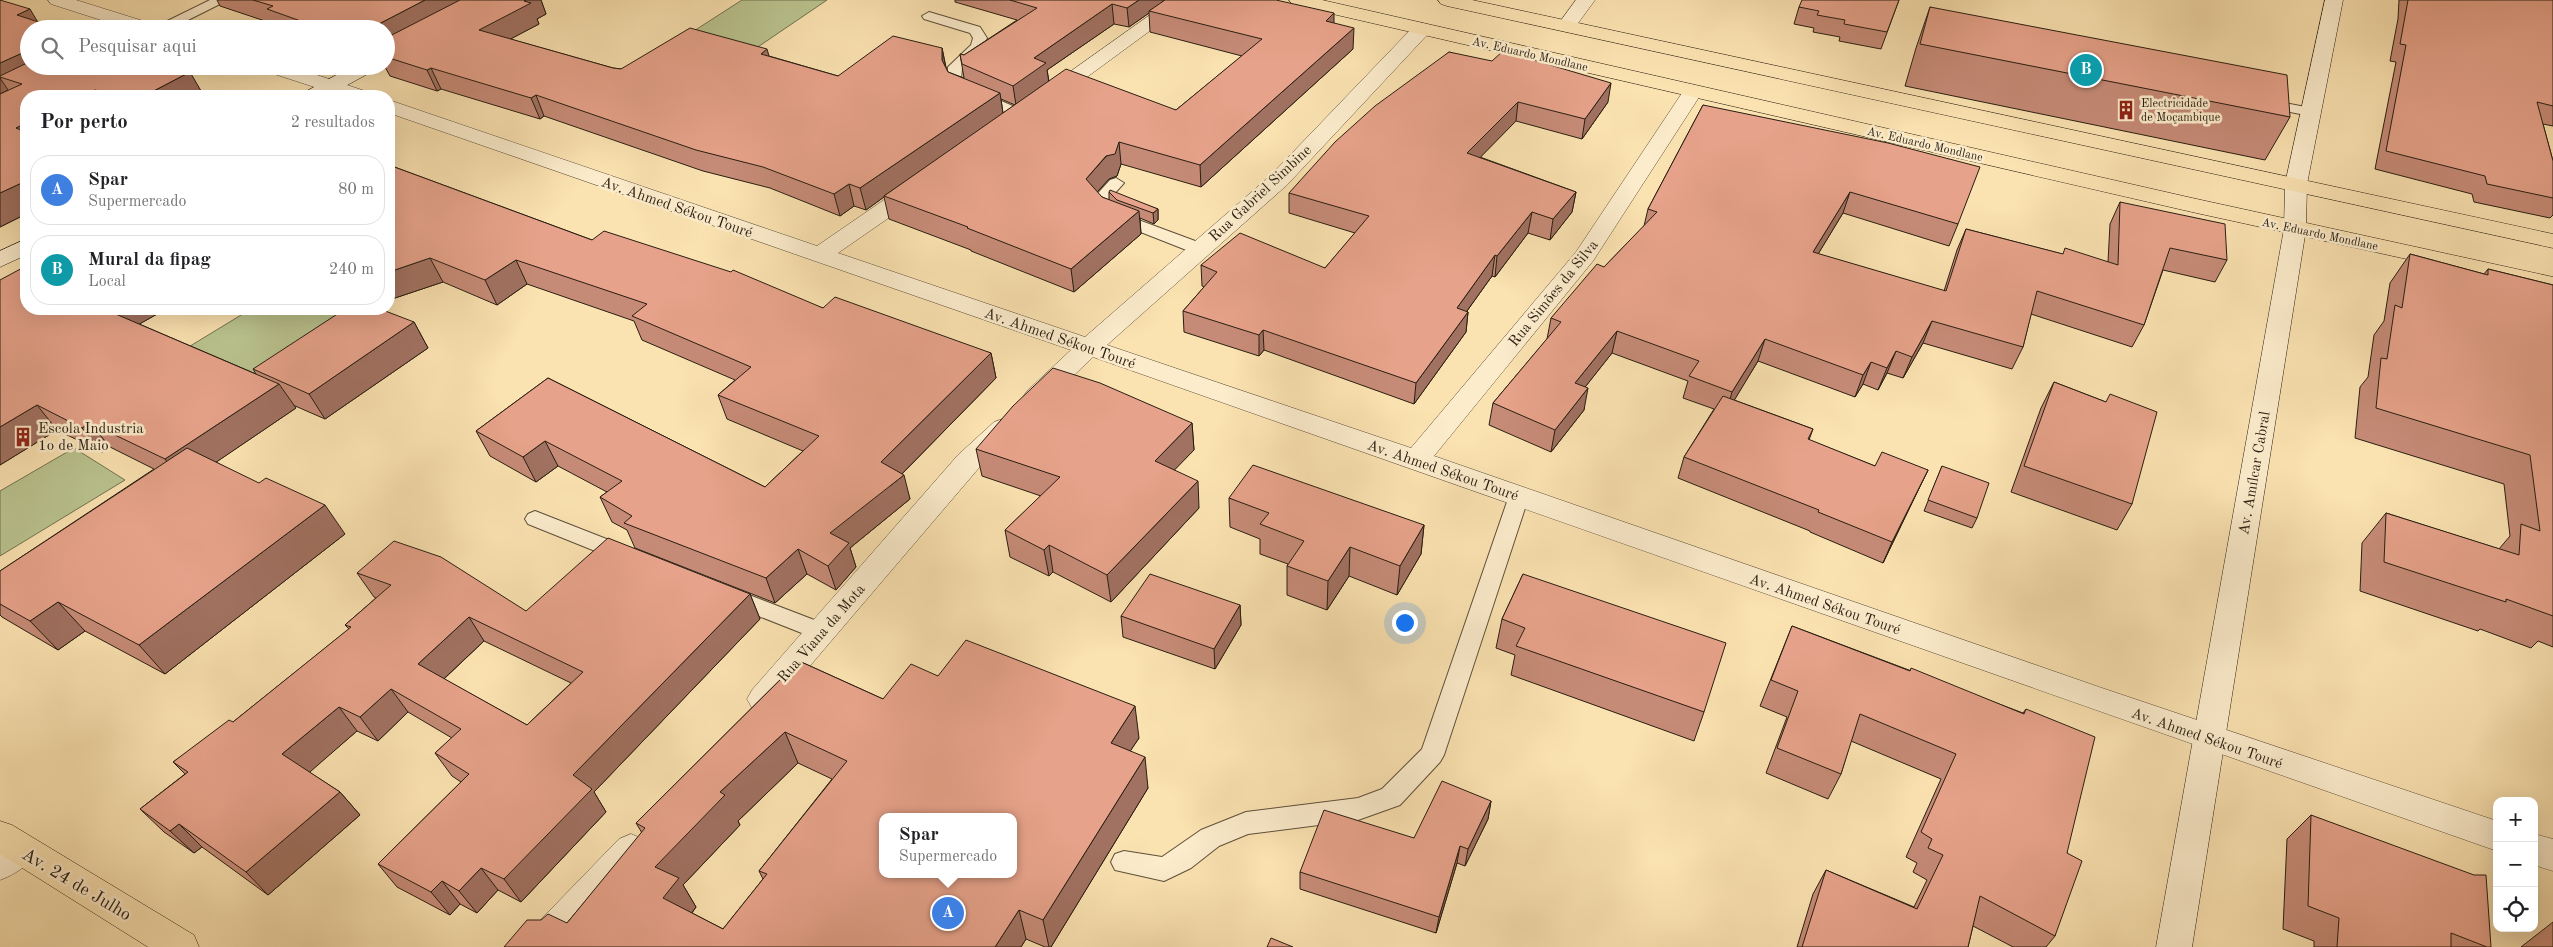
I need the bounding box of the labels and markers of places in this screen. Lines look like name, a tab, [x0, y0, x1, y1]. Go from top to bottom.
pin: B	[2070, 51, 2102, 89]
place label: Electricidade de Moçambique	[2141, 98, 2221, 124]
building icon: Electricidade de Moçambique	[2115, 99, 2137, 121]
place label: Escola Industria 1o de Maio	[38, 422, 144, 454]
building icon: Escola Industria 1o de Maio	[12, 426, 34, 448]
pin: A	[932, 894, 964, 932]

